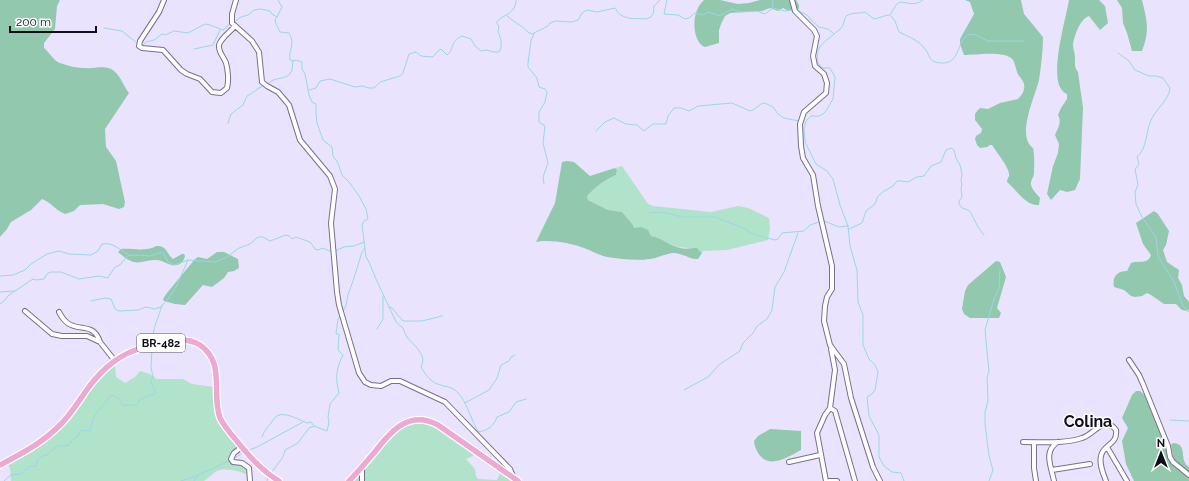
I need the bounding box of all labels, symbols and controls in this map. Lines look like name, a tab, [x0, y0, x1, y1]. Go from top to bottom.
scale bar	[10, 8, 96, 34]
text: 200 m	[16, 15, 51, 29]
road number: BR-482	[137, 334, 185, 352]
district label: Colina	[1064, 412, 1112, 431]
north arrow	[1141, 433, 1181, 473]
text: N	[1157, 437, 1165, 450]

